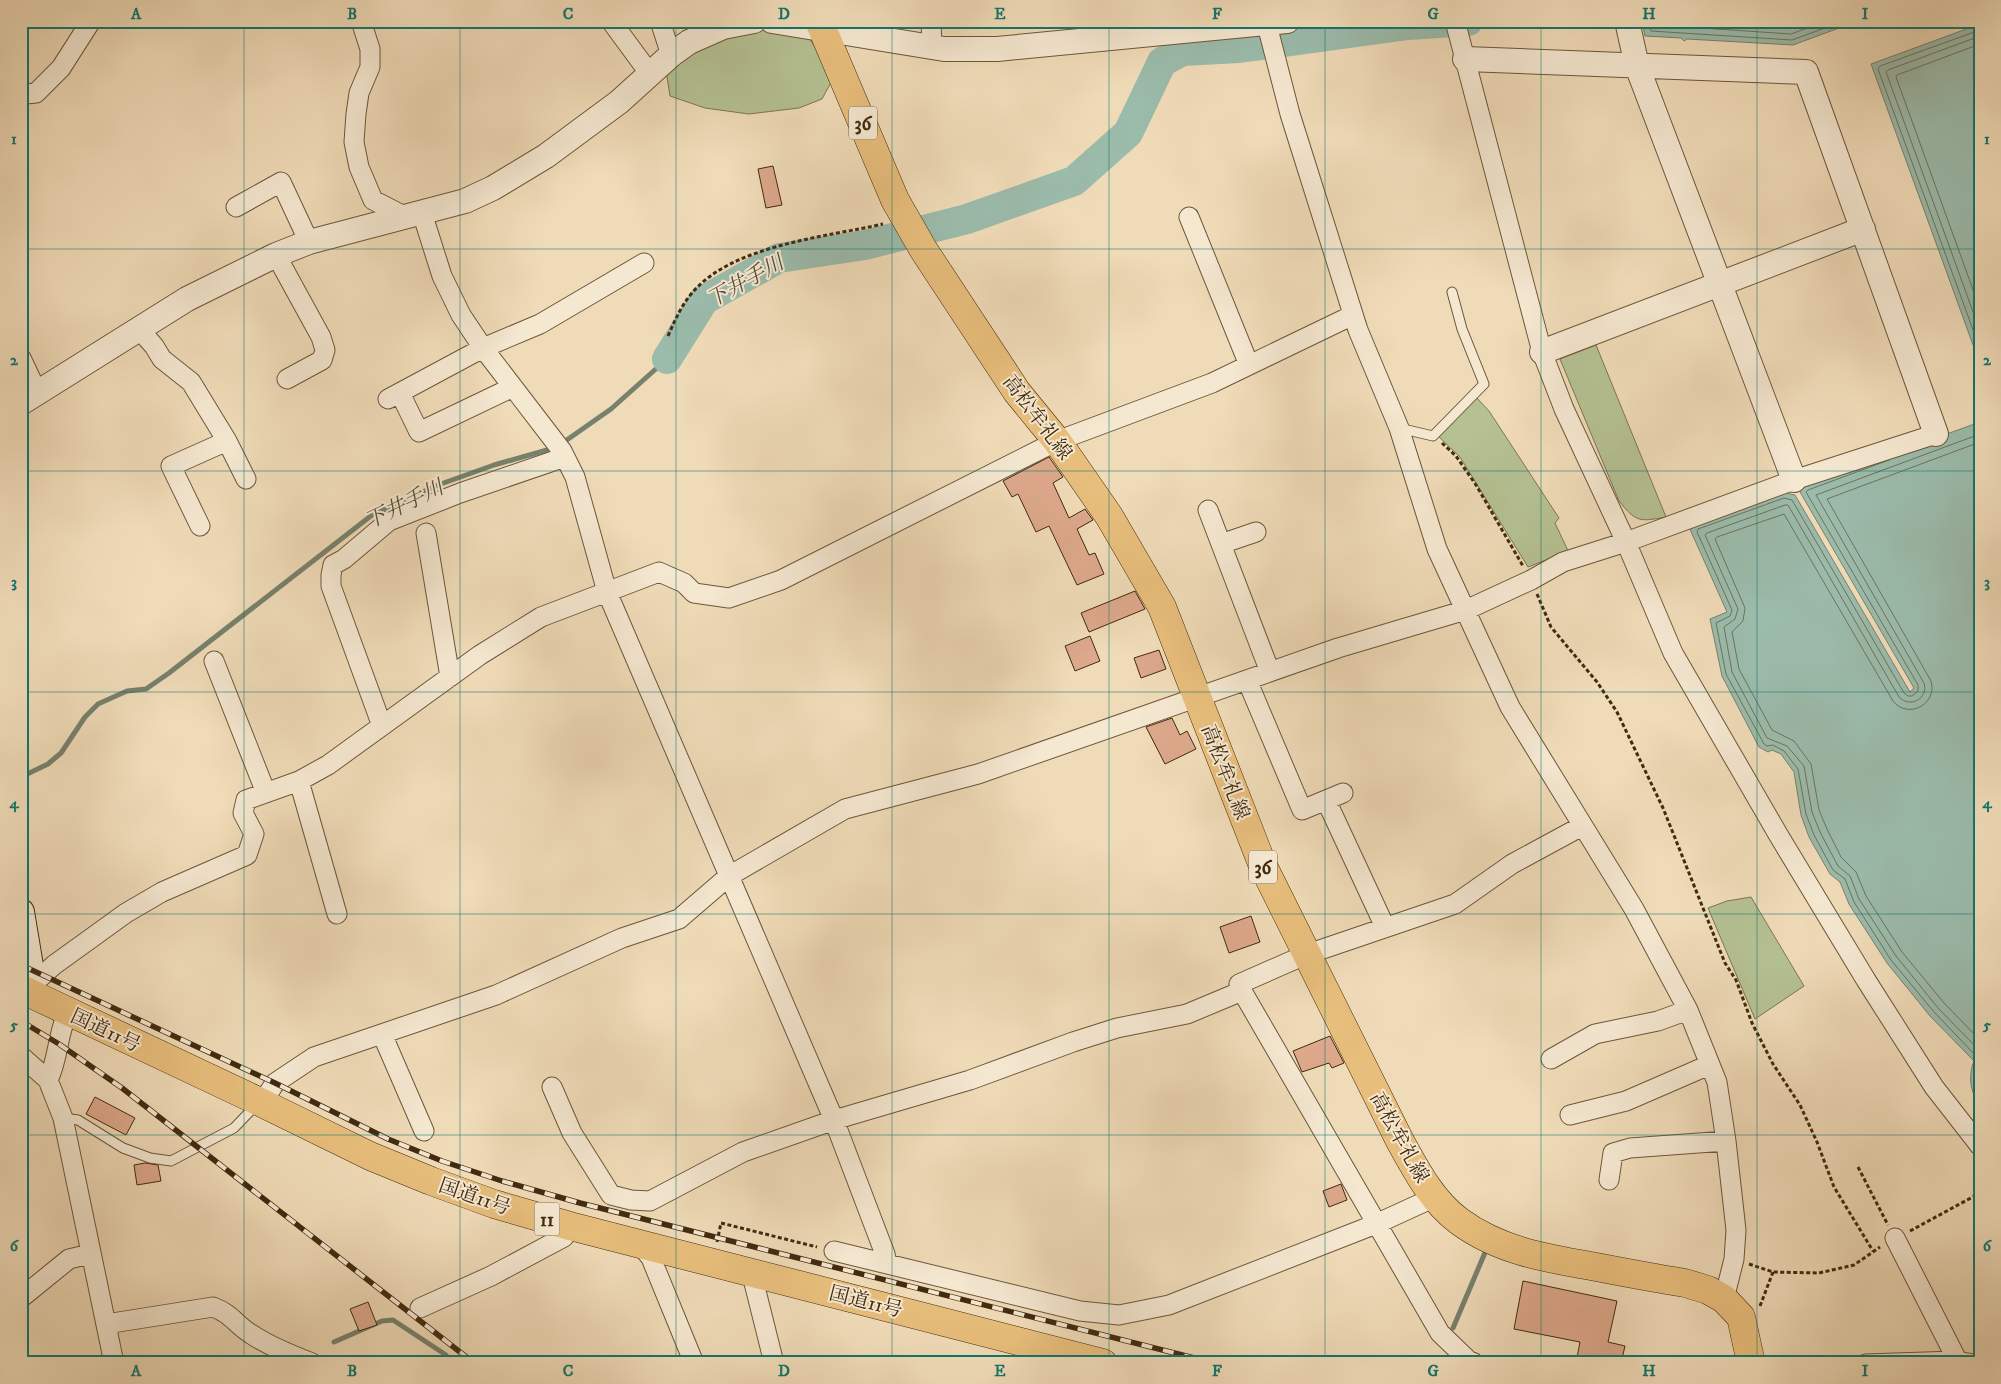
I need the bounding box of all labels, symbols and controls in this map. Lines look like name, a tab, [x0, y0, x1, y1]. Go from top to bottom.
text: A	[130, 4, 142, 24]
text: B	[347, 4, 357, 24]
text: C	[563, 4, 573, 24]
text: D	[778, 4, 790, 24]
text: E	[994, 4, 1006, 24]
text: F	[1212, 4, 1222, 24]
text: G	[1427, 4, 1439, 24]
text: H	[1642, 4, 1656, 24]
text: I	[1862, 4, 1869, 24]
road number: 36	[849, 106, 877, 140]
text: 1	[11, 129, 17, 149]
text: 1	[1984, 129, 1990, 149]
water label: 下井手川	[702, 249, 790, 314]
text: 2	[10, 350, 19, 370]
text: 2	[1983, 350, 1992, 370]
street label: 高松牟礼線	[997, 370, 1077, 465]
water label: 下井手川	[361, 474, 450, 535]
text: 3	[11, 572, 17, 592]
text: 3	[1984, 572, 1990, 592]
street label: 高松牟礼線	[1195, 721, 1254, 824]
text: 4	[8, 793, 19, 813]
text: 4	[1981, 793, 1992, 813]
road number: 36	[1249, 850, 1277, 884]
street label: 国道11号	[66, 1004, 144, 1058]
text: 5	[9, 1015, 18, 1035]
text: 5	[1982, 1015, 1991, 1035]
street label: 高松牟礼線	[1364, 1088, 1434, 1188]
street label: 国道11号	[435, 1173, 514, 1221]
road number: 11	[534, 1202, 560, 1236]
text: 6	[10, 1236, 20, 1256]
text: 6	[1983, 1236, 1993, 1256]
street label: 国道11号	[826, 1281, 905, 1324]
text: A	[130, 1361, 142, 1381]
text: B	[347, 1361, 357, 1381]
text: C	[563, 1361, 573, 1381]
text: D	[778, 1361, 790, 1381]
text: E	[994, 1361, 1006, 1381]
text: F	[1212, 1361, 1222, 1381]
text: G	[1427, 1361, 1439, 1381]
text: H	[1642, 1361, 1656, 1381]
text: I	[1862, 1361, 1869, 1381]

